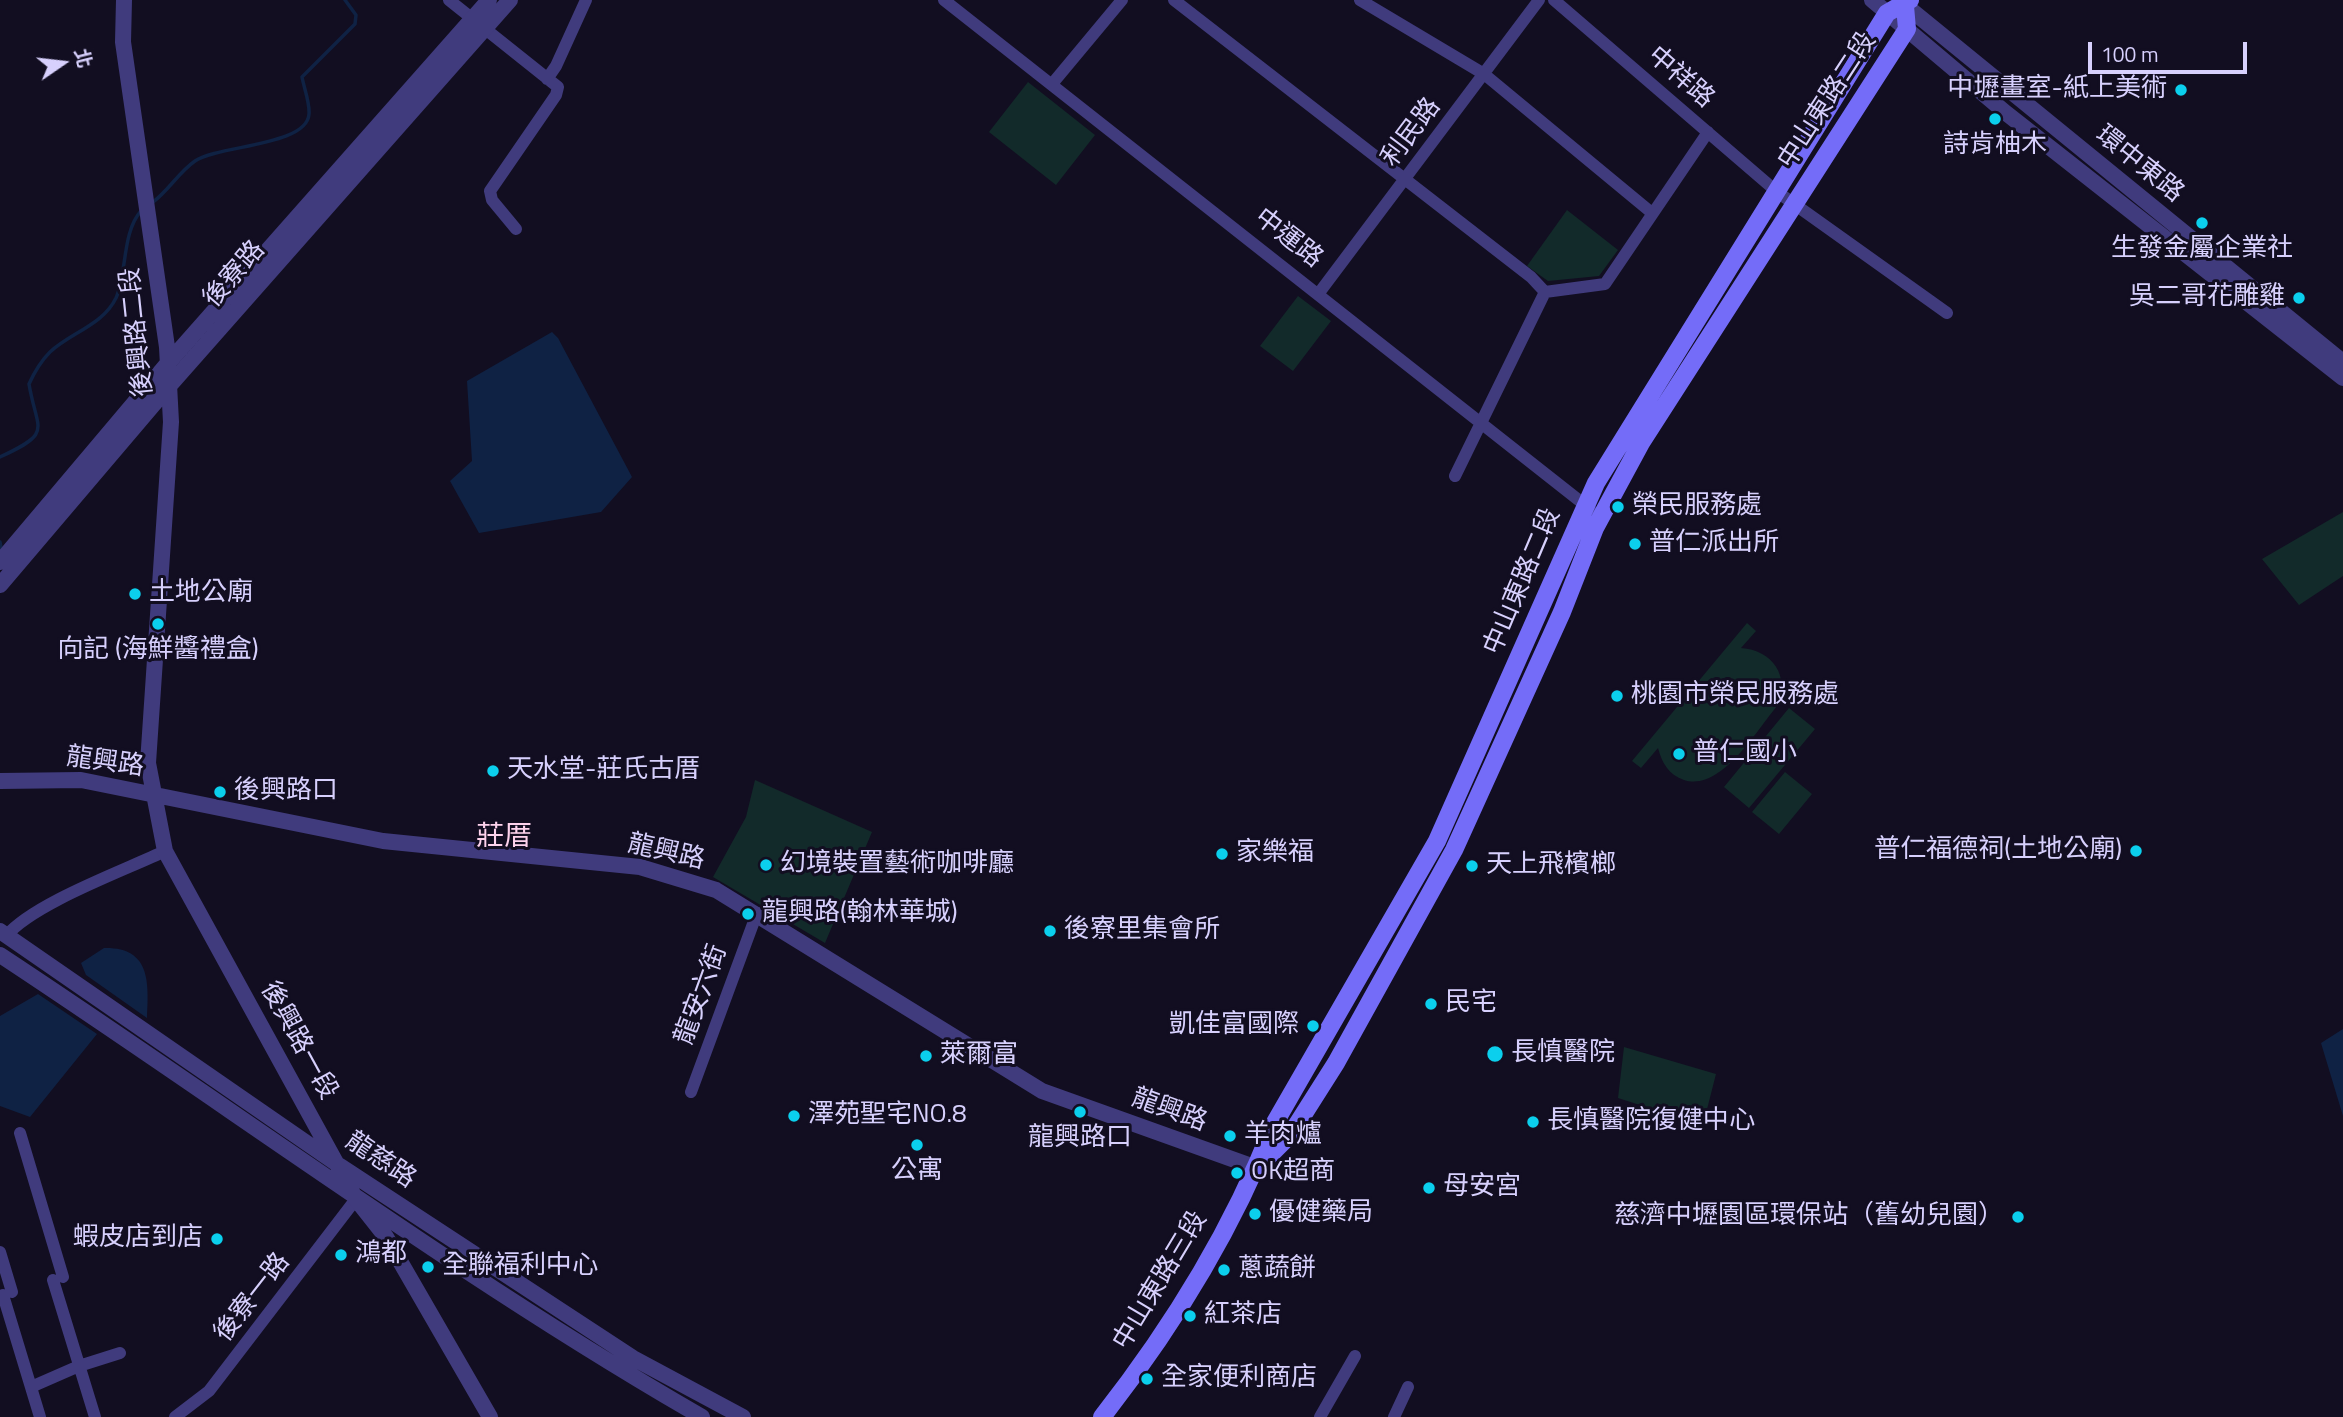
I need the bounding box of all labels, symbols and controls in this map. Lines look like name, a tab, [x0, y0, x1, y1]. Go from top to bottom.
street label: 中山東路二段	[1772, 27, 1884, 175]
north arrow	[28, 28, 98, 98]
scale bar	[2091, 28, 2250, 72]
text: 100 m	[2101, 38, 2158, 70]
street label: 中祥路	[1640, 41, 1720, 115]
text: 北	[67, 45, 100, 71]
place label: 中壢畫室-紙上美術	[1948, 74, 2167, 106]
marker: 中壢畫室-紙上美術	[2173, 82, 2189, 98]
street label: 利民路	[1376, 92, 1448, 174]
marker: 詩肯柚木	[1987, 111, 2003, 127]
street label: 環中東路	[2089, 120, 2189, 210]
place label: 詩肯柚木	[1943, 130, 2047, 162]
street label: 中運路	[1248, 203, 1328, 275]
marker: 生發金屬企業社	[2194, 215, 2210, 231]
place label: 生發金屬企業社	[2111, 234, 2293, 266]
street label: 後寮路	[198, 235, 272, 315]
street label: 後興路二段	[116, 266, 160, 398]
place label: 吳二哥花雕雞	[2129, 282, 2285, 314]
marker: 吳二哥花雕雞	[2291, 290, 2307, 306]
place label: 榮民服務處	[1632, 491, 1762, 523]
marker: 榮民服務處	[1610, 499, 1626, 515]
street label: 中山東路二段	[1478, 504, 1568, 660]
place label: 普仁派出所	[1649, 528, 1779, 560]
marker: 普仁派出所	[1627, 536, 1643, 552]
place label: 土地公廟	[149, 578, 253, 610]
marker: 土地公廟	[127, 586, 143, 602]
marker: 向記 (海鮮醬禮盒)	[150, 616, 166, 632]
place label: 向記 (海鮮醬禮盒)	[57, 635, 259, 667]
place label: 桃園市榮民服務處	[1631, 680, 1839, 712]
marker: 桃園市榮民服務處	[1609, 688, 1625, 704]
place label: 普仁國小	[1693, 738, 1797, 770]
street label: 龍興路	[64, 742, 146, 784]
marker: 普仁國小	[1671, 746, 1687, 762]
place label: 天水堂-莊氏古厝	[507, 755, 700, 787]
marker: 天水堂-莊氏古厝	[485, 763, 501, 779]
place label: 後興路口	[234, 776, 338, 808]
marker: 後興路口	[212, 784, 228, 800]
district label: 莊厝	[476, 821, 532, 855]
street label: 龍興路	[624, 829, 708, 877]
place label: 普仁福德祠(土地公廟)	[1874, 835, 2122, 867]
place label: 家樂福	[1236, 838, 1314, 870]
marker: 普仁福德祠(土地公廟)	[2128, 843, 2144, 859]
marker: 家樂福	[1214, 846, 1230, 862]
place label: 幻境裝置藝術咖啡廳	[780, 849, 1014, 881]
place label: 天上飛檳榔	[1486, 850, 1616, 882]
marker: 幻境裝置藝術咖啡廳	[758, 857, 774, 873]
marker: 天上飛檳榔	[1464, 858, 1480, 874]
place label: 龍興路(翰林華城)	[762, 898, 958, 930]
marker: 龍興路(翰林華城)	[740, 906, 756, 922]
place label: 後寮里集會所	[1064, 915, 1220, 947]
marker: 後寮里集會所	[1042, 923, 1058, 939]
street label: 龍安六街	[670, 941, 734, 1049]
street label: 後興路一段	[253, 977, 343, 1105]
place label: 民宅	[1445, 988, 1497, 1020]
marker: 民宅	[1423, 996, 1439, 1012]
place label: 凱佳富國際	[1169, 1010, 1299, 1042]
marker: 凱佳富國際	[1305, 1018, 1321, 1034]
place label: 長慎醫院	[1511, 1038, 1615, 1070]
place label: 萊爾富	[940, 1040, 1018, 1072]
marker: 長慎醫院	[1485, 1044, 1505, 1064]
marker: 萊爾富	[918, 1048, 934, 1064]
street label: 龍興路	[1127, 1083, 1211, 1139]
place label: 澤苑聖宅NO.8	[808, 1100, 967, 1132]
marker: 龍興路口	[1072, 1104, 1088, 1120]
place label: 長慎醫院復健中心	[1547, 1106, 1755, 1138]
marker: 澤苑聖宅NO.8	[786, 1108, 802, 1124]
marker: 長慎醫院復健中心	[1525, 1114, 1541, 1130]
place label: 羊肉爐	[1244, 1120, 1322, 1152]
place label: 龍興路口	[1028, 1123, 1132, 1155]
street label: 龍慈路	[339, 1126, 421, 1196]
marker: 羊肉爐	[1222, 1128, 1238, 1144]
marker: 公寓	[909, 1137, 925, 1153]
place label: 公寓	[891, 1156, 943, 1188]
place label: OK超商	[1251, 1157, 1335, 1189]
marker: OK超商	[1229, 1165, 1245, 1181]
place label: 母安宮	[1443, 1172, 1521, 1204]
marker: 母安宮	[1421, 1180, 1437, 1196]
place label: 優健藥局	[1269, 1198, 1373, 1230]
place label: 慈濟中壢園區環保站（舊幼兒園）	[1614, 1201, 2004, 1233]
street label: 中山東路三段	[1107, 1206, 1215, 1356]
marker: 優健藥局	[1247, 1206, 1263, 1222]
marker: 慈濟中壢園區環保站（舊幼兒園）	[2010, 1209, 2026, 1225]
place label: 蝦皮店到店	[73, 1223, 203, 1255]
marker: 蝦皮店到店	[209, 1231, 225, 1247]
place label: 鴻都	[355, 1239, 407, 1271]
street label: 後寮一路	[209, 1247, 297, 1349]
marker: 鴻都	[333, 1247, 349, 1263]
place label: 全聯福利中心	[442, 1251, 598, 1283]
place label: 蔥蔬餅	[1238, 1254, 1316, 1286]
marker: 全聯福利中心	[420, 1259, 436, 1275]
marker: 蔥蔬餅	[1216, 1262, 1232, 1278]
place label: 紅茶店	[1204, 1300, 1282, 1332]
marker: 紅茶店	[1182, 1308, 1198, 1324]
place label: 全家便利商店	[1161, 1363, 1317, 1395]
marker: 全家便利商店	[1139, 1371, 1155, 1387]

